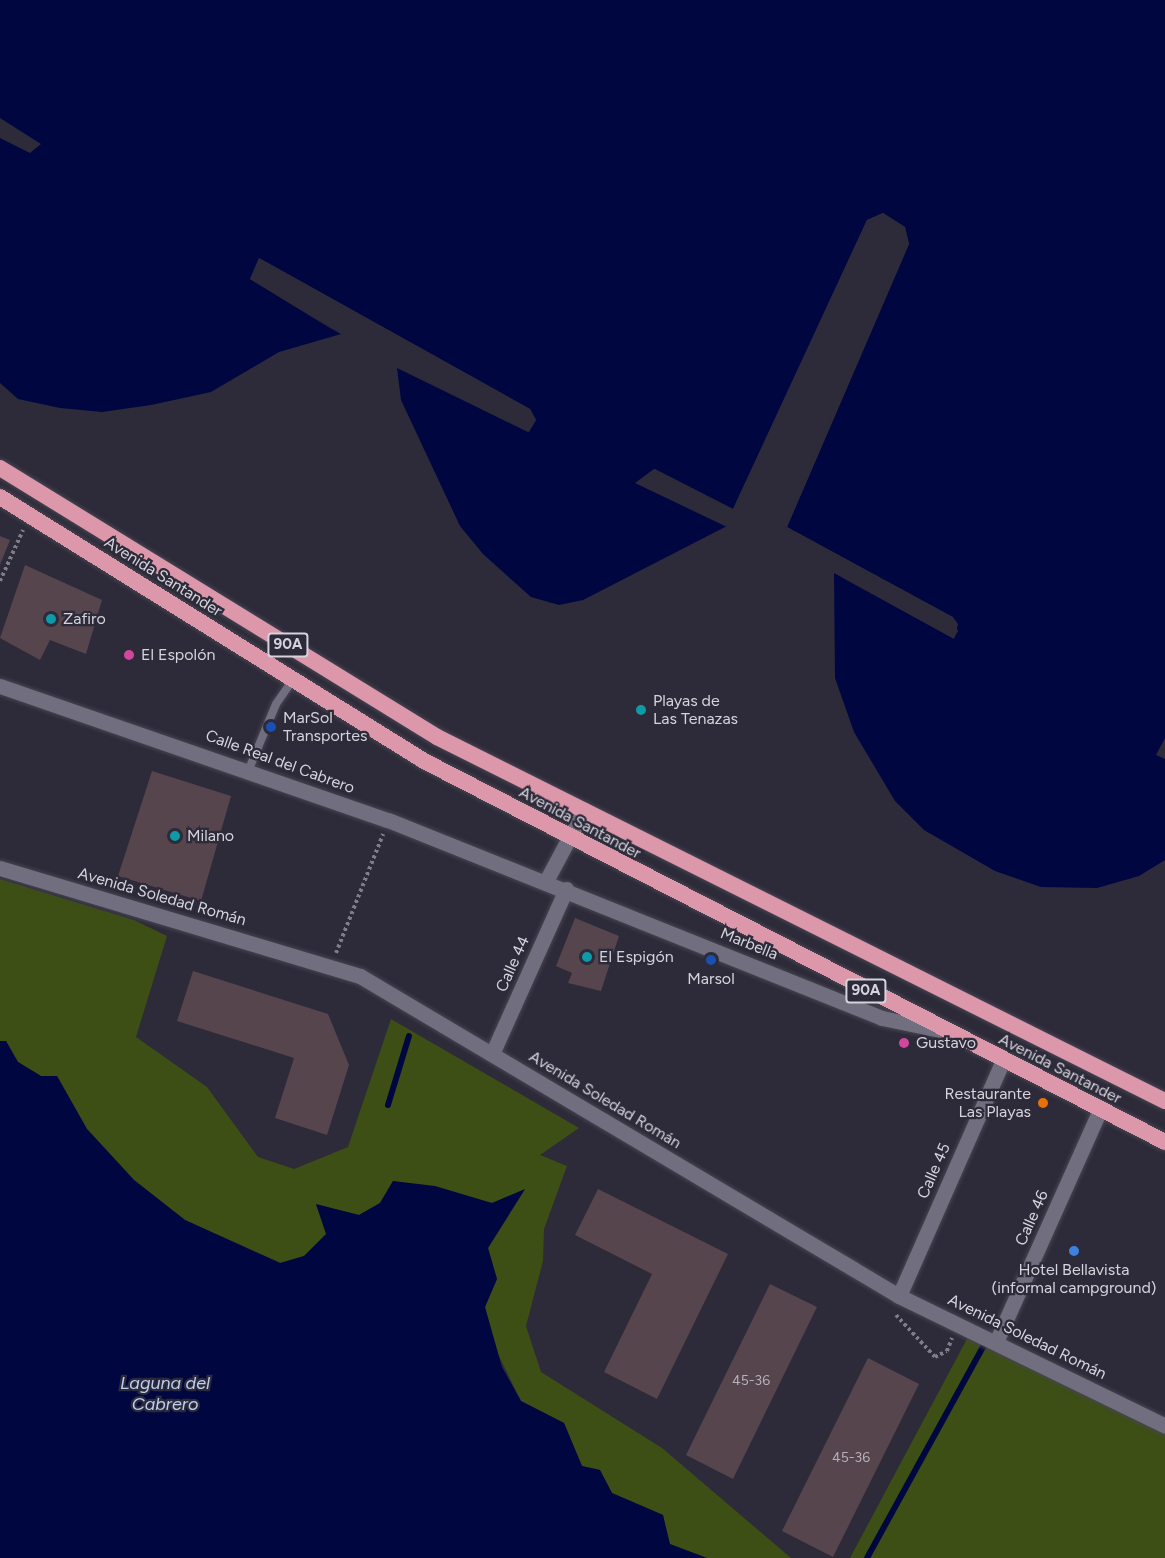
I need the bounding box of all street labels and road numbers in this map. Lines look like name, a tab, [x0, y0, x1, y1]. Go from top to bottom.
street label: Avenida Santander	[101, 533, 225, 621]
road number: 90A	[267, 633, 309, 657]
street label: Calle Real del Cabrero	[203, 726, 357, 798]
street label: Avenida Santander	[516, 783, 644, 863]
street label: Avenida Soledad Román	[76, 864, 248, 930]
street label: Marbella	[717, 924, 781, 964]
street label: Calle 44	[492, 933, 534, 995]
road number: 90A	[845, 979, 887, 1003]
street label: Avenida Santander	[995, 1030, 1125, 1108]
street label: Avenida Soledad Román	[526, 1047, 684, 1153]
street label: Calle 45	[913, 1140, 955, 1202]
street label: Calle 46	[1011, 1187, 1053, 1249]
street label: Avenida Soledad Román	[945, 1290, 1109, 1384]

